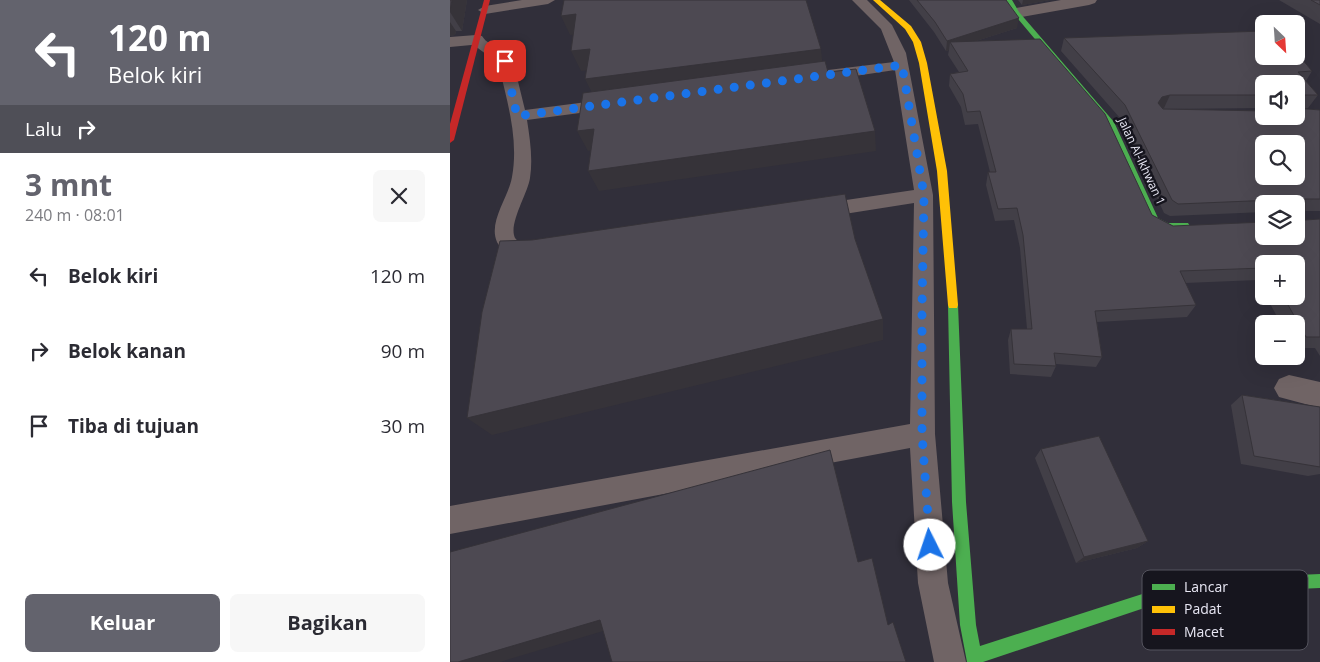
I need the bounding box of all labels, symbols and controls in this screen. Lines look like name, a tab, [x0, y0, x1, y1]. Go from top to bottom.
text: 120 m	[108, 14, 212, 61]
north arrow	[1255, 15, 1305, 65]
map controls	[1255, 15, 1305, 365]
icon: left	[25, 20, 90, 85]
pin	[484, 40, 526, 82]
icon: arrive	[491, 47, 519, 75]
text: Belok kiri	[108, 59, 202, 89]
button: sound	[1255, 75, 1305, 125]
street label: Jalan Al-Ikhwan 1	[1114, 114, 1170, 208]
icon: right	[72, 115, 100, 143]
text: Lalu	[25, 116, 62, 142]
button: search	[1255, 135, 1305, 185]
text: 3 mnt	[25, 164, 112, 205]
button: close	[373, 170, 425, 222]
button: layers	[1255, 195, 1305, 245]
text: 240 m · 08:01	[25, 204, 125, 226]
button: +	[1255, 255, 1305, 305]
icon: left	[25, 262, 53, 290]
text: Belok kiri	[68, 263, 158, 289]
text: 120 m	[370, 263, 425, 289]
button: −	[1255, 315, 1305, 365]
icon: right	[25, 337, 53, 365]
text: Belok kanan	[68, 338, 186, 364]
text: 90 m	[381, 338, 425, 364]
icon: arrive	[25, 412, 53, 440]
text: Tiba di tujuan	[68, 413, 199, 439]
text: 30 m	[381, 413, 425, 439]
position arrow	[903, 518, 955, 570]
legend	[1142, 570, 1308, 650]
text: Lancar	[1184, 577, 1228, 596]
button: Keluar	[25, 594, 220, 652]
button: Bagikan	[230, 594, 425, 652]
text: Padat	[1184, 599, 1222, 618]
text: Macet	[1184, 622, 1224, 641]

